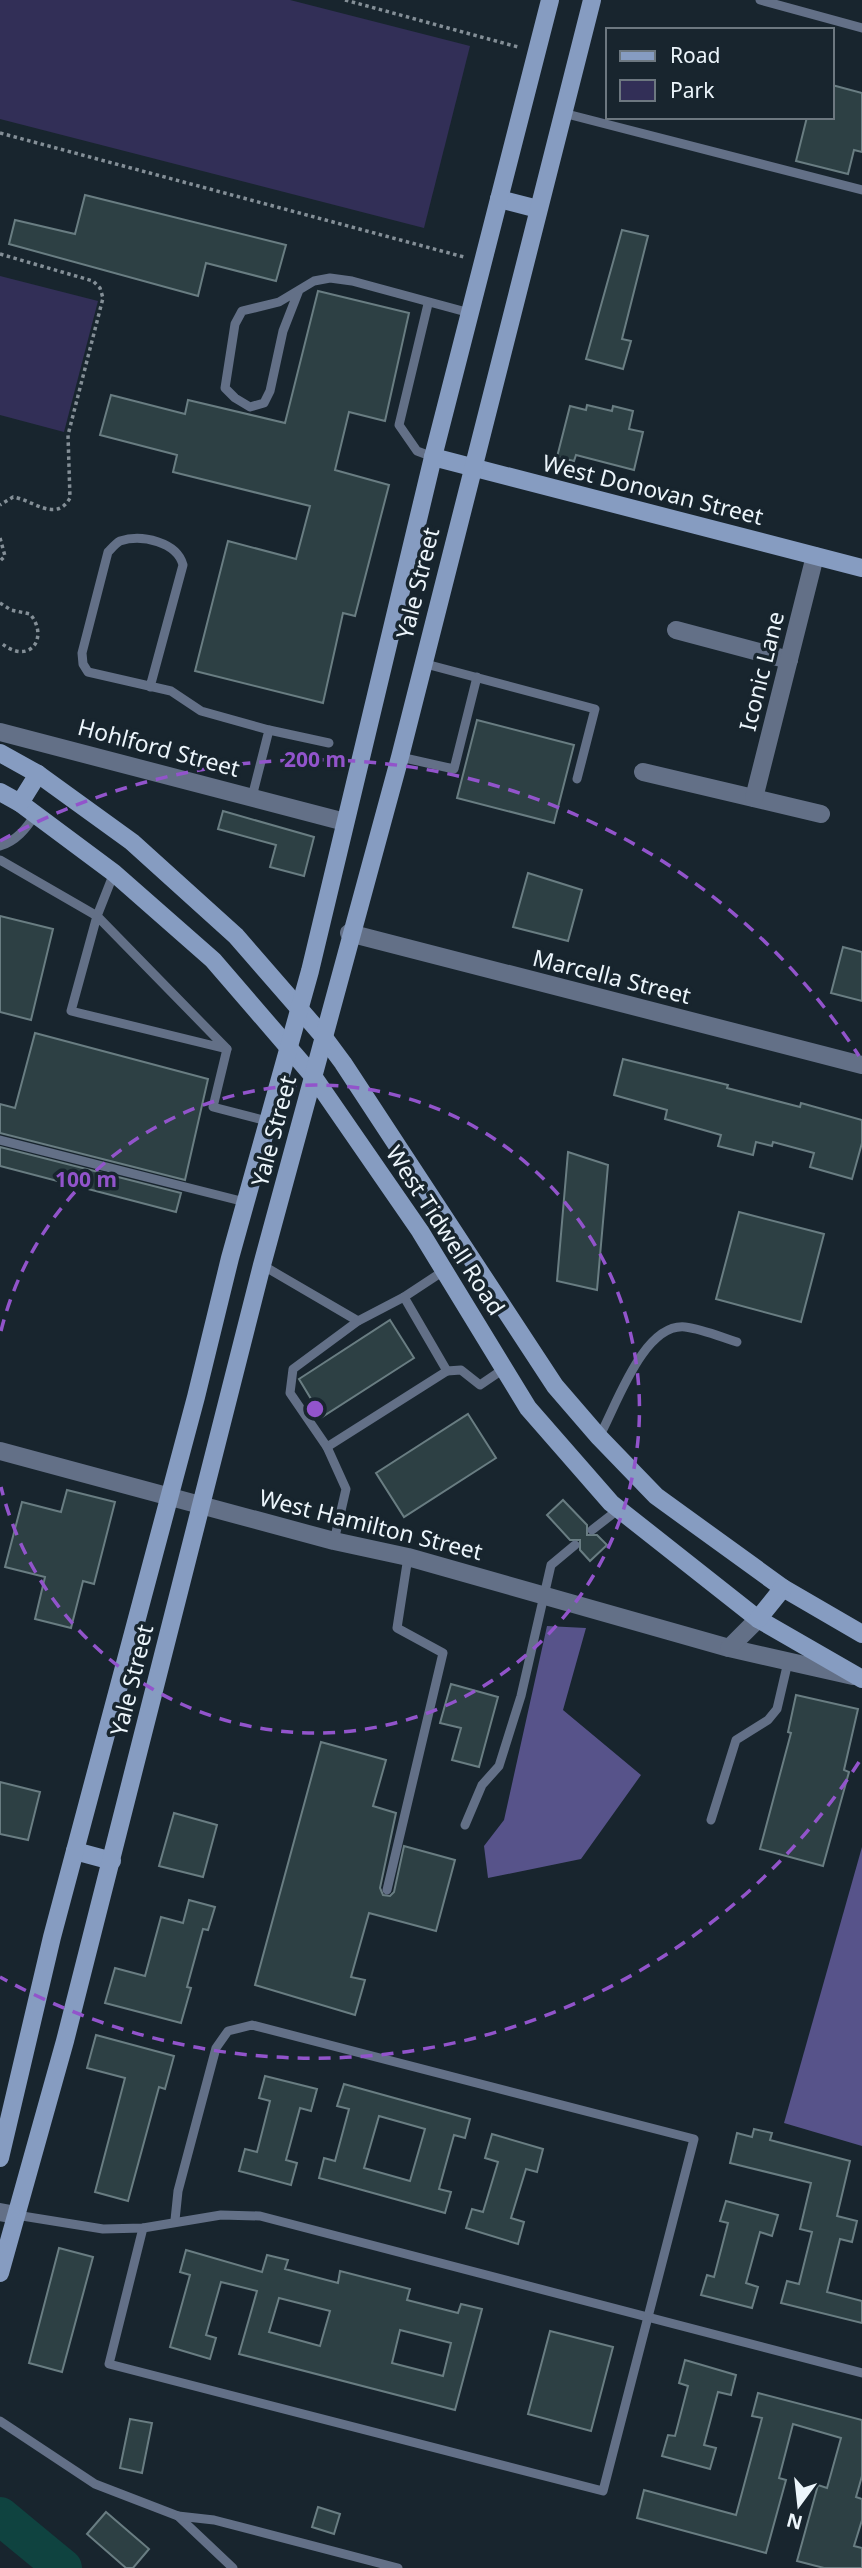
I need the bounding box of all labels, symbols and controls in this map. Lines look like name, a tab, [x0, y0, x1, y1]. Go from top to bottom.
legend	[606, 28, 834, 119]
text: Road	[670, 41, 720, 69]
text: Park	[670, 76, 715, 104]
street label: West Donovan Street	[539, 446, 767, 532]
street label: Yale Street	[388, 524, 446, 642]
street label: Iconic Lane	[731, 608, 791, 734]
street label: Hohlford Street	[75, 710, 243, 784]
text: 200 m	[284, 745, 346, 773]
street label: Marcella Street	[530, 941, 694, 1011]
street label: Yale Street	[243, 1072, 303, 1190]
street label: West Tidwell Road	[379, 1139, 513, 1321]
text: 100 m	[55, 1165, 117, 1193]
centre of rings	[303, 1397, 327, 1421]
street label: West Hamilton Street	[256, 1481, 486, 1567]
street label: Yale Street	[102, 1621, 160, 1739]
north arrow	[764, 2470, 834, 2540]
text: N	[784, 2507, 805, 2536]

